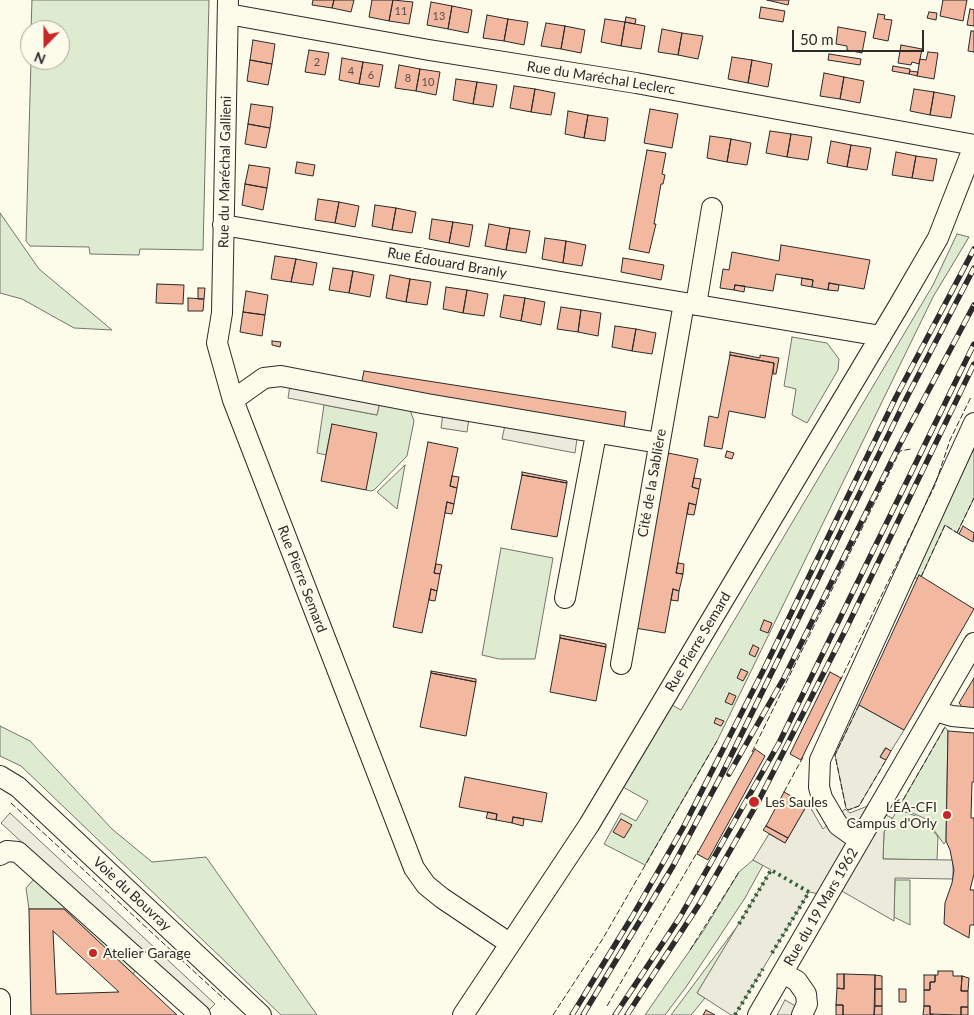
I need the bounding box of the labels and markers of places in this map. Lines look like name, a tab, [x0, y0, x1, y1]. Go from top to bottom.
place label: Les Saules	[765, 794, 828, 810]
marker: Les Saules	[747, 795, 761, 809]
place label: LÉA-CFI Campus d'Orly	[846, 799, 937, 832]
marker: LÉA-CFI Campus d'Orly	[941, 809, 953, 821]
place label: Atelier Garage	[103, 945, 191, 961]
marker: Atelier Garage	[87, 947, 99, 959]

